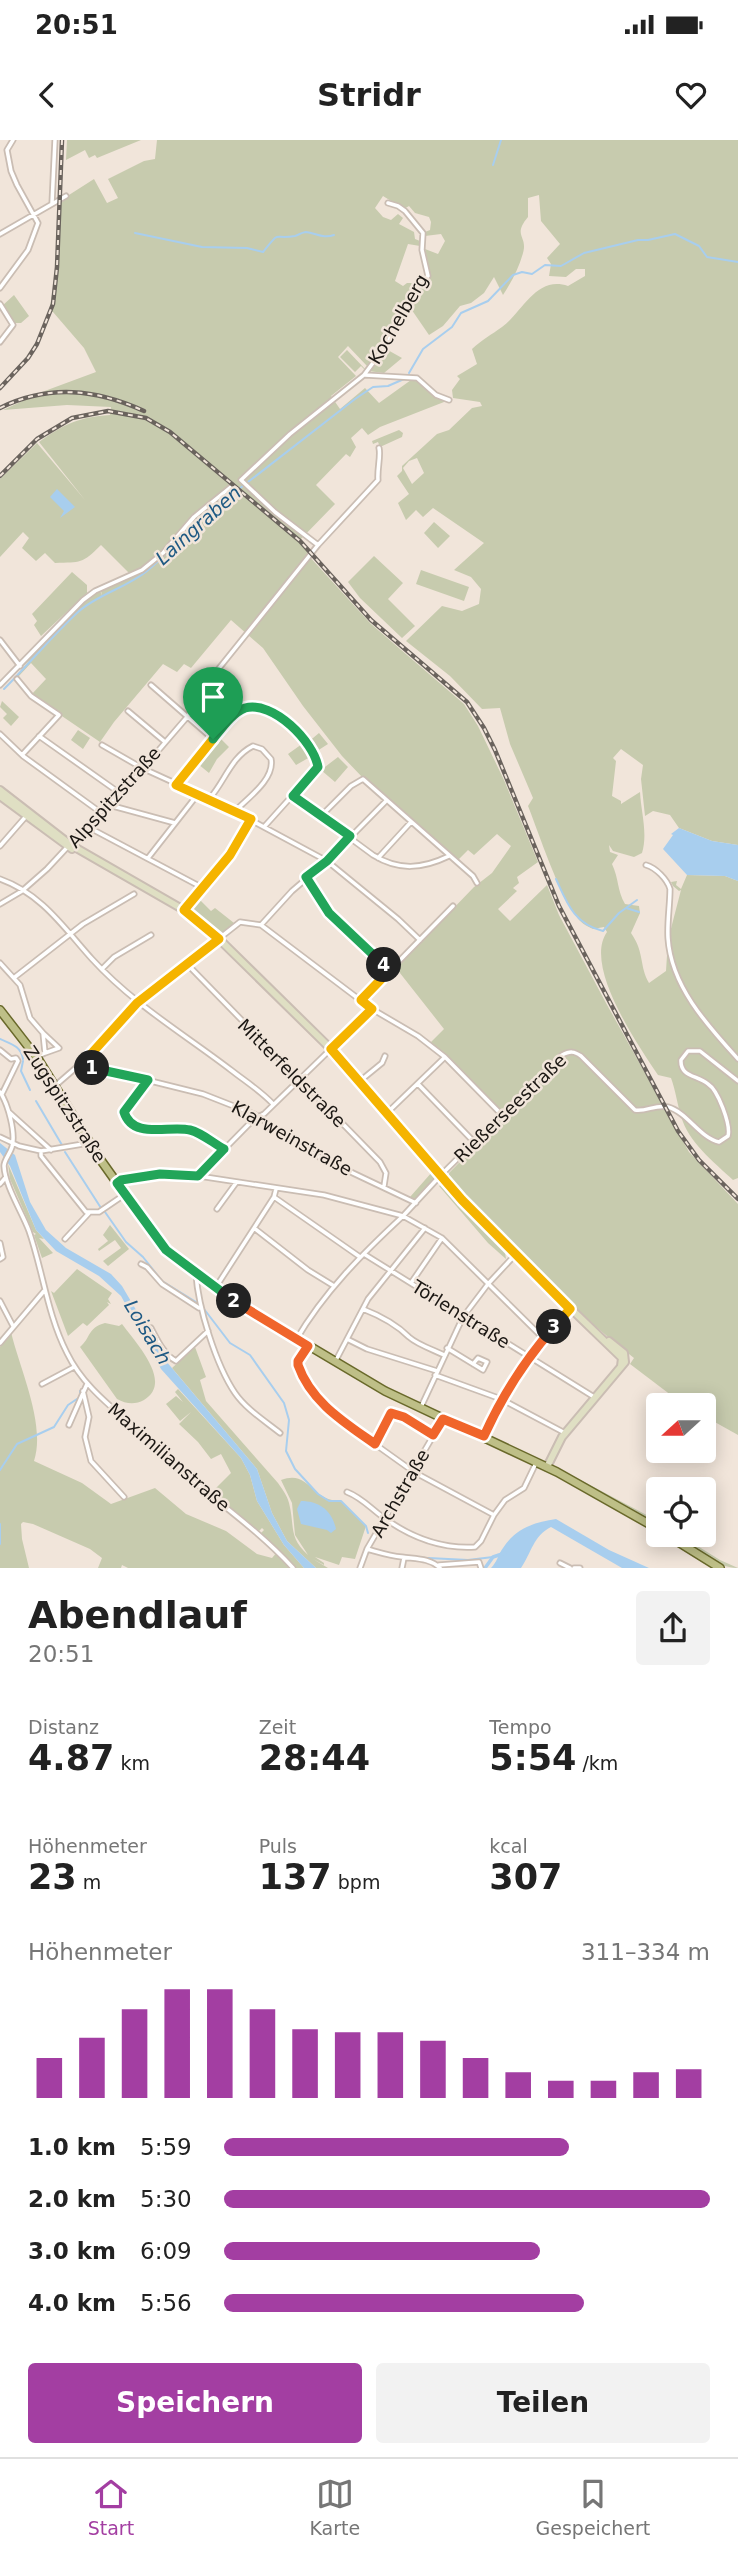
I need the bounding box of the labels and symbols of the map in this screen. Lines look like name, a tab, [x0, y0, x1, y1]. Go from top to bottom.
street label: Kochelberg	[364, 270, 432, 368]
water label: Laingraben	[151, 481, 245, 569]
pin	[183, 667, 243, 739]
street label: Alpspitzstraße	[63, 742, 165, 852]
pin: 4	[366, 948, 402, 982]
street label: Mitterfeldstraße	[234, 1015, 350, 1131]
street label: Zugspitzstraße	[19, 1042, 111, 1166]
street label: Rießerseestraße	[450, 1049, 570, 1167]
pin: 1	[74, 1051, 110, 1086]
street label: Klarweinstraße	[228, 1096, 356, 1180]
street label: Törlenstraße	[407, 1275, 514, 1353]
pin: 2	[216, 1284, 252, 1318]
water label: Loisach	[120, 1296, 176, 1368]
pin: 3	[536, 1310, 572, 1344]
north arrow	[646, 1393, 716, 1463]
street label: Maximilianstraße	[104, 1398, 234, 1516]
street label: Archstraße	[366, 1445, 434, 1541]

